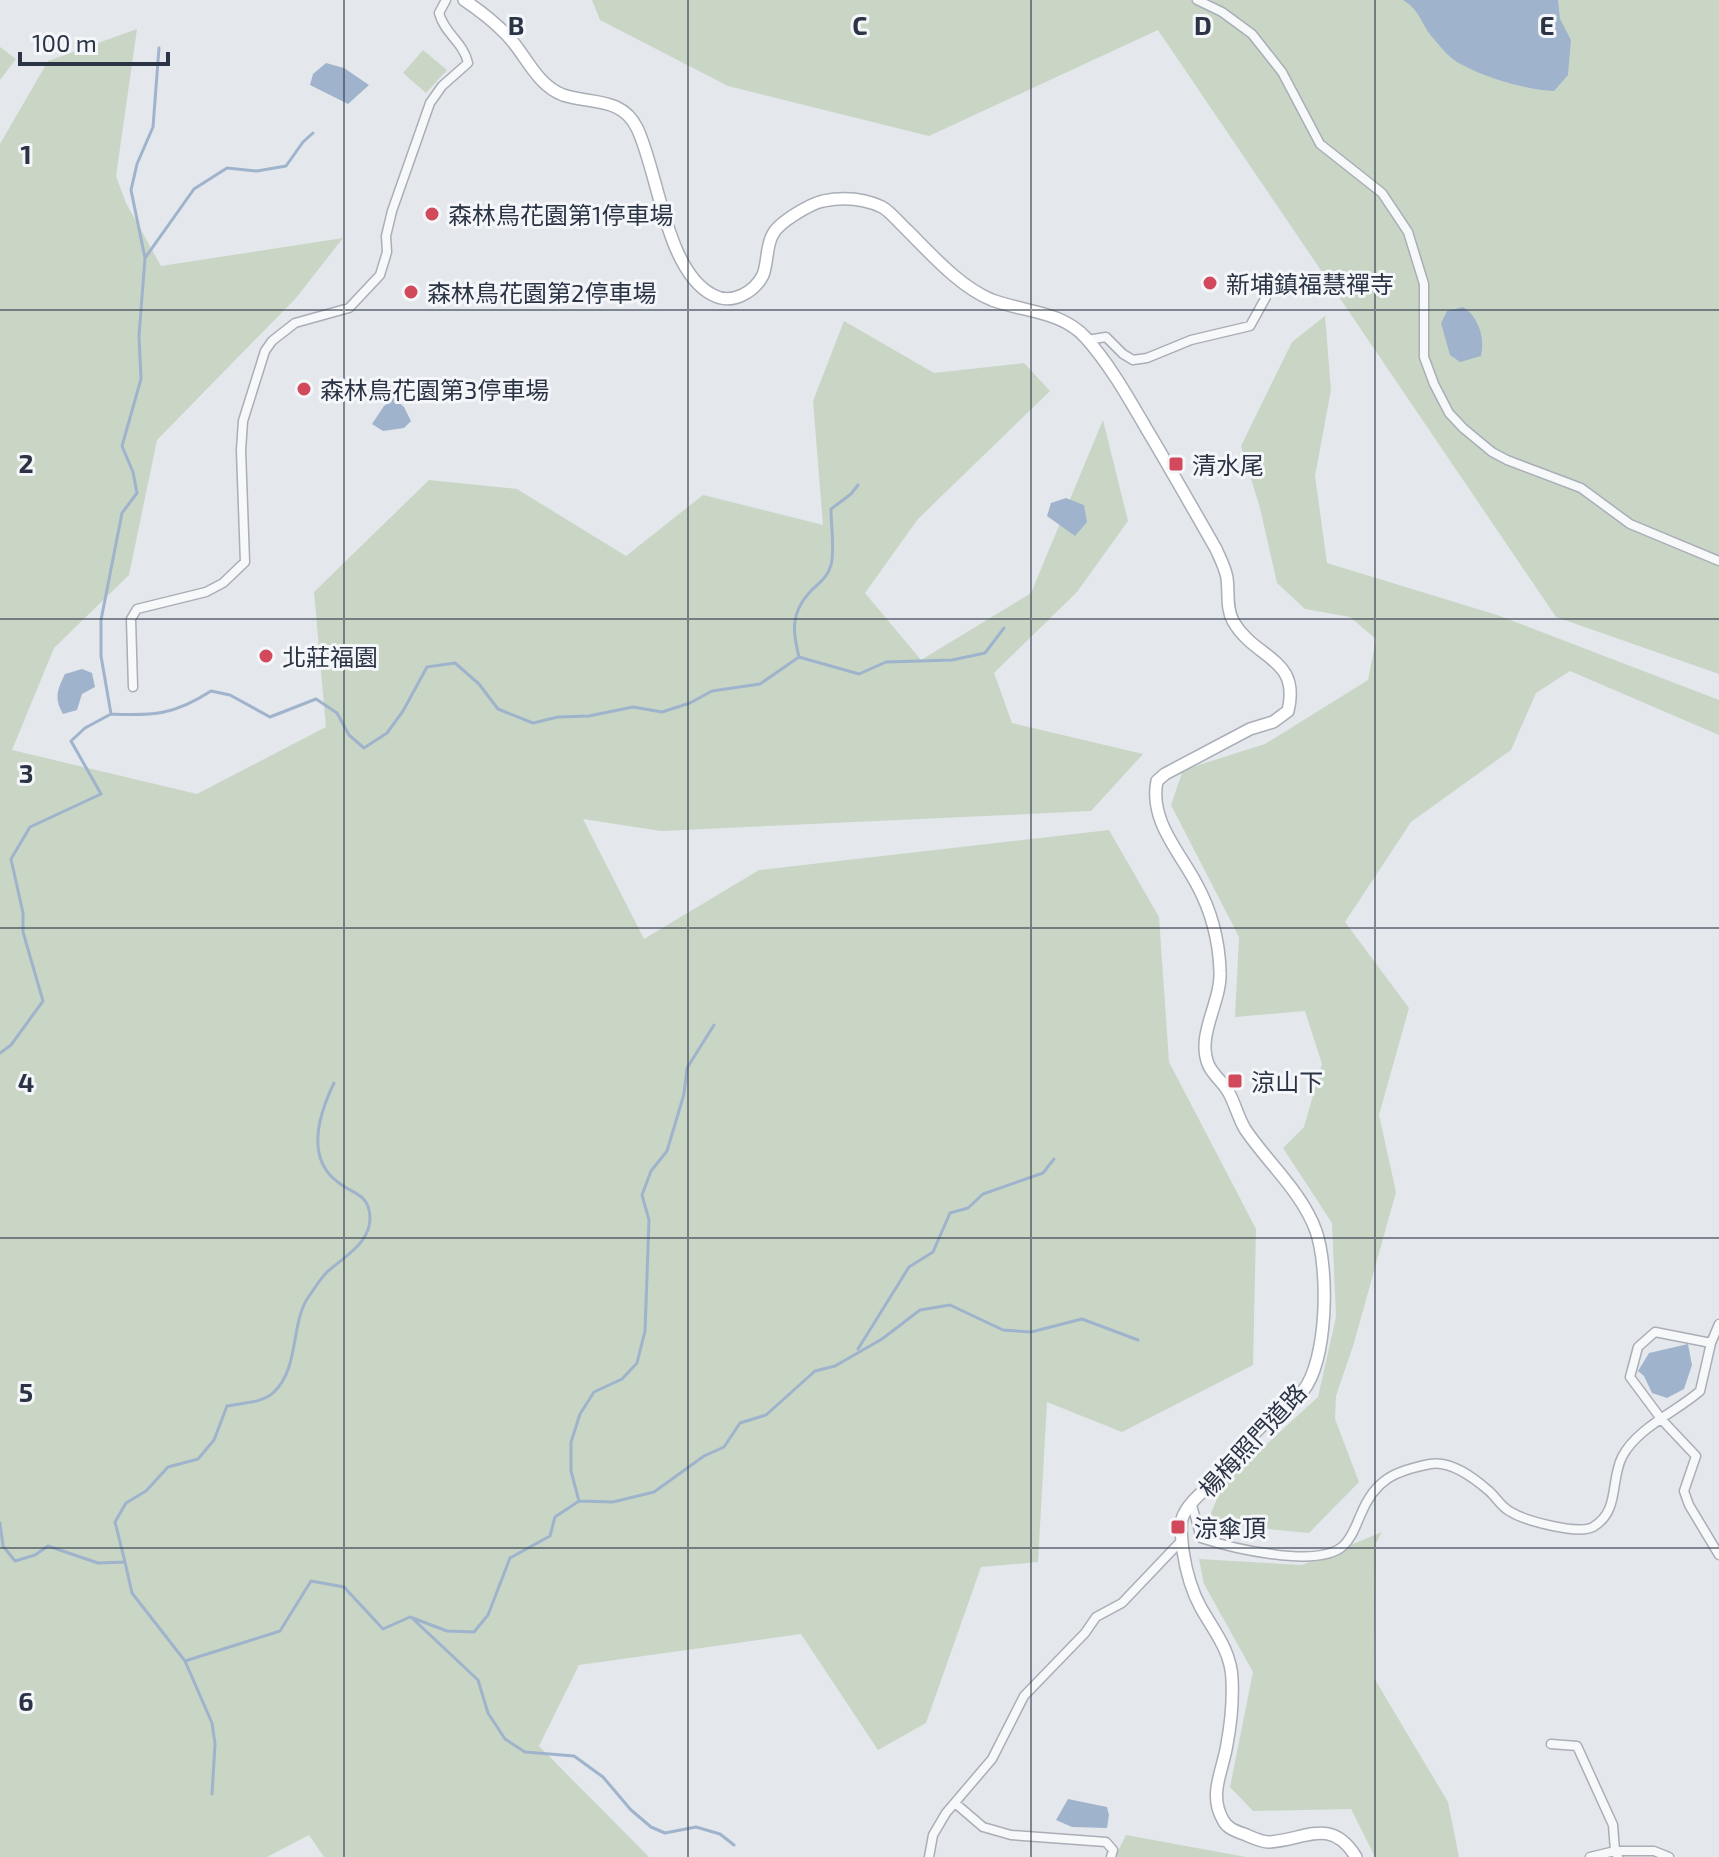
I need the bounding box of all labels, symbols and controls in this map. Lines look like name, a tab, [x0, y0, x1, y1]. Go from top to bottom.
text: B	[508, 9, 524, 40]
text: C	[852, 9, 868, 40]
text: D	[1194, 9, 1212, 40]
text: E	[1539, 9, 1555, 40]
scale bar	[20, 16, 168, 66]
text: 100 m	[32, 28, 97, 57]
text: 1	[20, 138, 32, 169]
place label: 森林鳥花園第1停車場	[448, 200, 674, 229]
marker: 森林鳥花園第1停車場	[423, 205, 441, 223]
place label: 新埔鎮福慧禪寺	[1226, 269, 1394, 298]
marker: 新埔鎮福慧禪寺	[1201, 274, 1219, 292]
place label: 森林鳥花園第2停車場	[427, 278, 657, 307]
marker: 森林鳥花園第2停車場	[402, 283, 420, 301]
place label: 森林鳥花園第3停車場	[320, 375, 549, 404]
marker: 森林鳥花園第3停車場	[295, 380, 313, 398]
text: 2	[18, 447, 34, 478]
place label: 清水尾	[1192, 450, 1264, 479]
marker: 清水尾	[1167, 455, 1185, 473]
place label: 北莊福園	[282, 642, 378, 671]
marker: 北莊福園	[257, 647, 275, 665]
text: 3	[19, 757, 33, 788]
text: 4	[18, 1066, 34, 1097]
place label: 涼山下	[1251, 1067, 1323, 1096]
marker: 涼山下	[1226, 1072, 1244, 1090]
text: 5	[19, 1376, 33, 1407]
street label: 楊梅照門道路	[1192, 1377, 1312, 1503]
place label: 涼傘頂	[1194, 1513, 1266, 1542]
marker: 涼傘頂	[1169, 1518, 1187, 1536]
text: 6	[18, 1685, 34, 1716]

